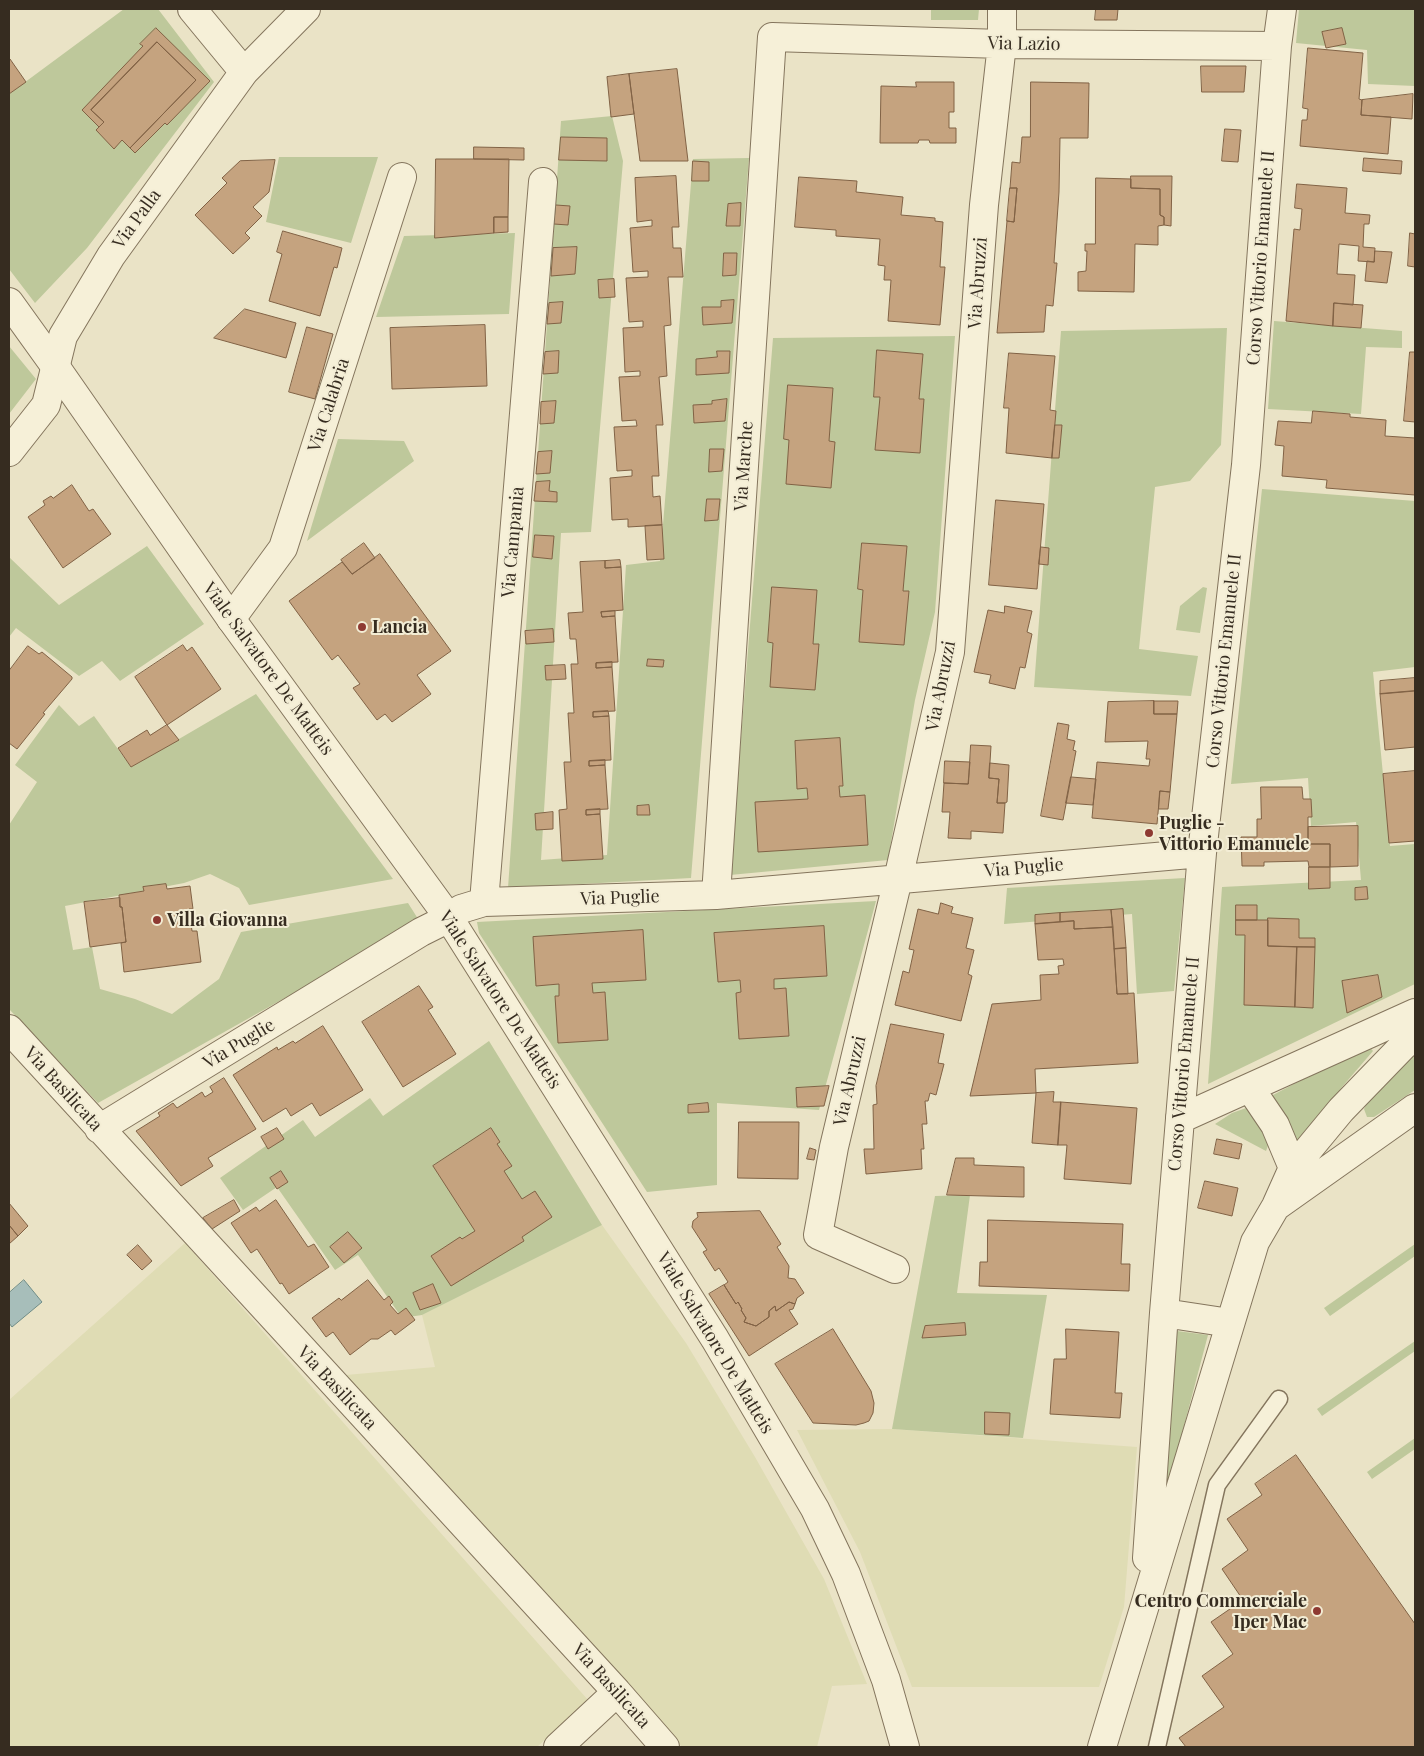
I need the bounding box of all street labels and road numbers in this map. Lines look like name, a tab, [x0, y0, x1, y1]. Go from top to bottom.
street label: Via Lazio	[987, 33, 1061, 55]
street label: Corso Vittorio Emanuele II	[1243, 150, 1279, 366]
street label: Via Palla	[108, 185, 166, 253]
street label: Via Abruzzi	[964, 236, 992, 330]
street label: Via Calabria	[304, 355, 354, 455]
street label: Via Marche	[730, 420, 758, 512]
street label: Via Campania	[497, 486, 529, 598]
street label: Corso Vittorio Emanuele II	[1202, 553, 1246, 769]
street label: Viale Salvatore De Matteis	[198, 578, 338, 760]
street label: Via Abruzzi	[922, 639, 960, 733]
street label: Via Puglie	[983, 854, 1065, 882]
street label: Via Puglie	[580, 886, 660, 910]
street label: Viale Salvatore De Matteis	[434, 907, 566, 1093]
street label: Corso Vittorio Emanuele II	[1164, 956, 1204, 1172]
street label: Via Puglie	[199, 1014, 279, 1074]
street label: Via Abruzzi	[829, 1034, 871, 1128]
street label: Via Basilicata	[19, 1042, 107, 1136]
street label: Viale Salvatore De Matteis	[652, 1248, 778, 1438]
street label: Via Basilicata	[293, 1342, 381, 1434]
street label: Via Basilicata	[567, 1639, 655, 1733]

